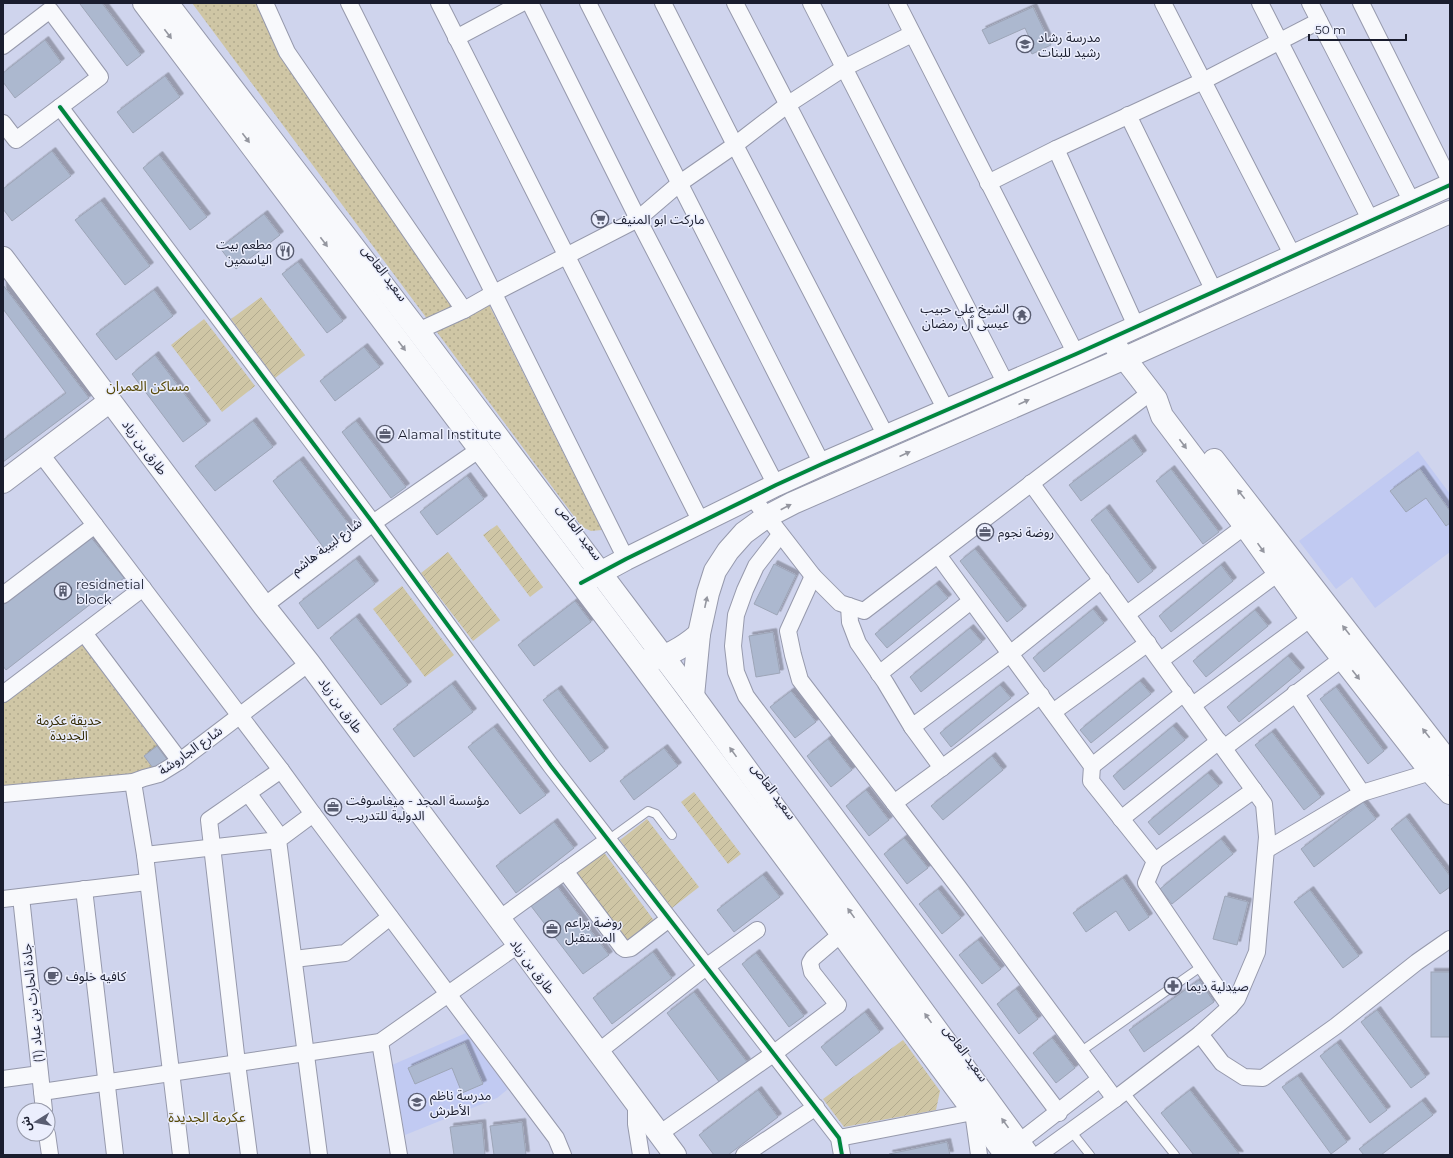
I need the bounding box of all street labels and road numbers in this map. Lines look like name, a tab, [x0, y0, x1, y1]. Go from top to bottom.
street label: سعيد العاص	[358, 242, 411, 305]
street label: طارق بن زياد	[118, 416, 171, 479]
street label: سعيد العاص	[553, 501, 606, 564]
street label: شارع لبيبة هاشم	[287, 514, 366, 580]
street label: طارق بن زياد	[315, 674, 367, 737]
street label: شارع الجاروشة	[155, 722, 227, 780]
street label: سعيد العاص	[747, 760, 800, 823]
street label: طارق بن زياد	[506, 935, 559, 998]
street label: جادة الحارث بن عباد (1)	[18, 942, 47, 1063]
street label: سعيد العاص	[939, 1022, 992, 1085]

